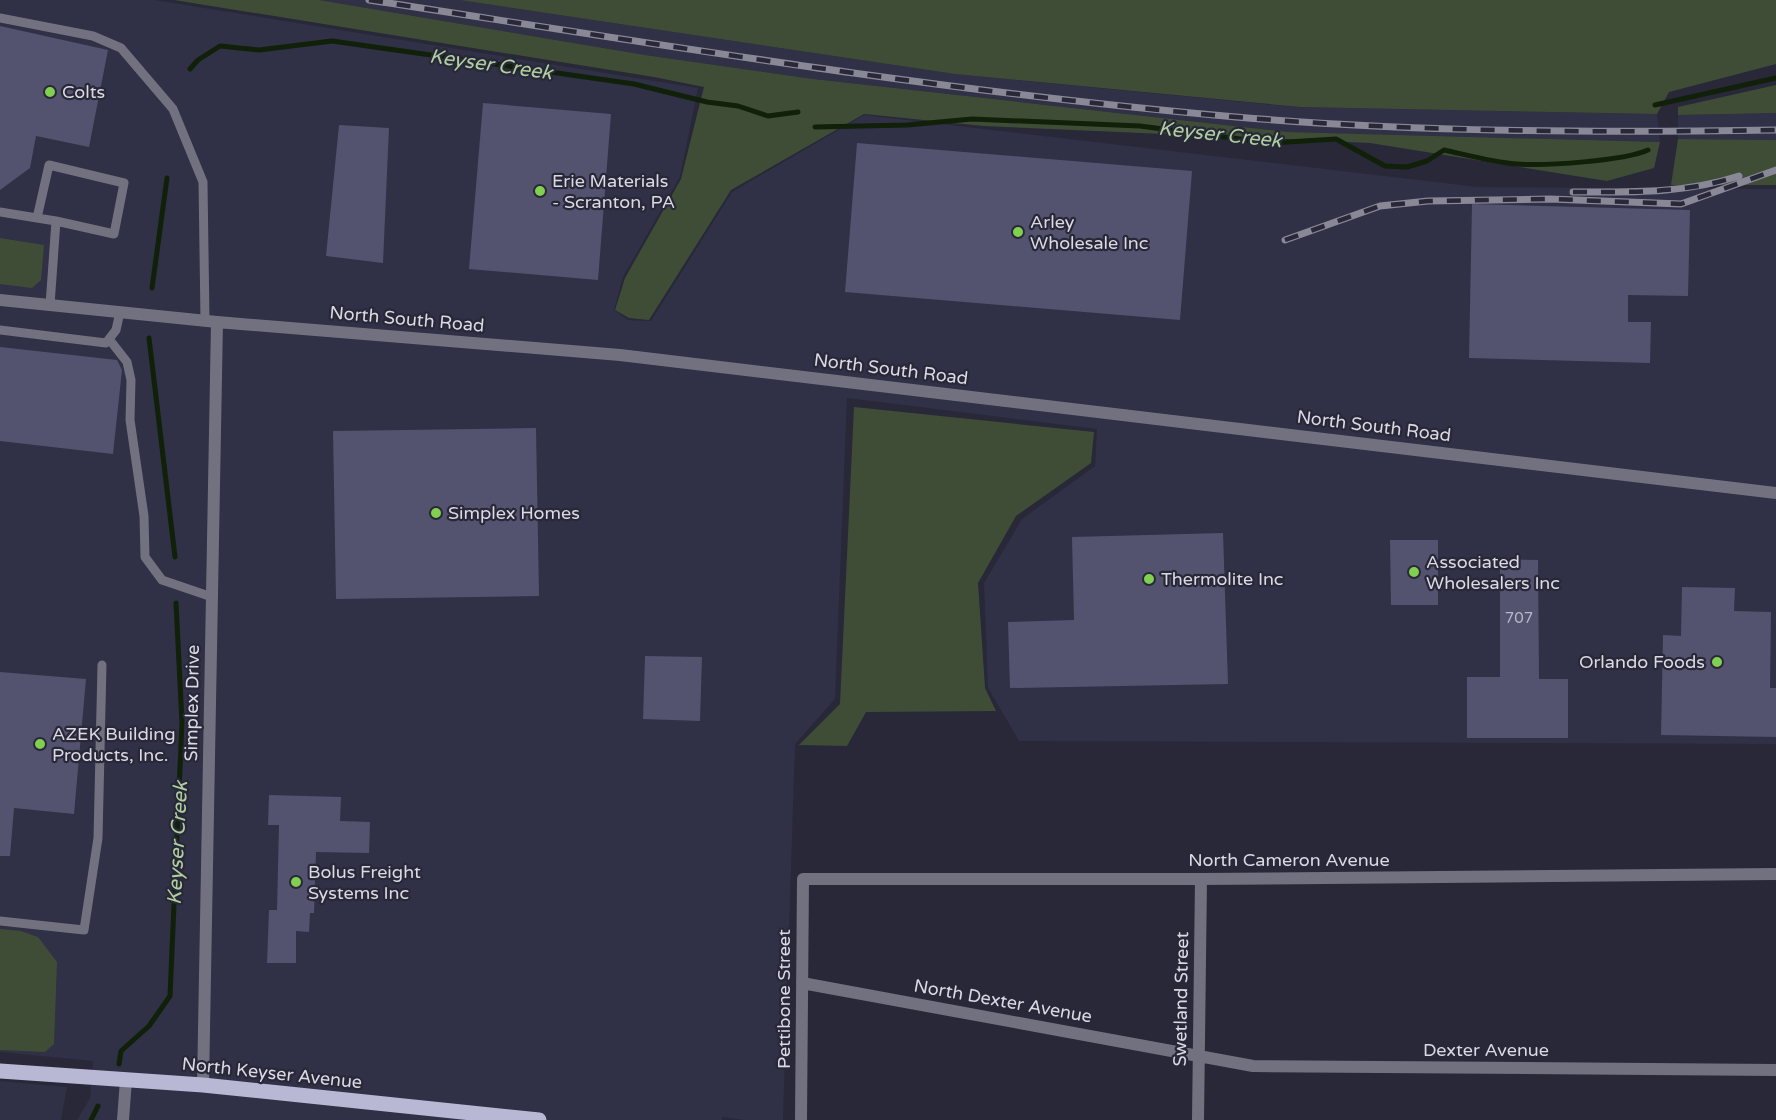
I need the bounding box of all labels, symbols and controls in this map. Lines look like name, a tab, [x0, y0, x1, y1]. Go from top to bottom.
water label: Keyser Creek	[428, 44, 556, 86]
place label: Colts	[62, 81, 105, 103]
marker: Colts	[43, 85, 57, 99]
water label: Keyser Creek	[1157, 117, 1285, 154]
place label: Erie Materials - Scranton, PA	[552, 170, 675, 213]
marker: Erie Materials - Scranton, PA	[533, 184, 547, 198]
place label: Arley Wholesale Inc	[1030, 211, 1148, 254]
marker: Arley Wholesale Inc	[1011, 225, 1025, 239]
street label: North South Road	[329, 301, 485, 337]
street label: North South Road	[813, 349, 969, 389]
street label: North South Road	[1296, 406, 1452, 446]
place label: Simplex Homes	[448, 502, 580, 524]
marker: Simplex Homes	[429, 506, 443, 520]
place label: Associated Wholesalers Inc	[1426, 551, 1560, 594]
marker: Associated Wholesalers Inc	[1407, 565, 1421, 579]
place label: Thermolite Inc	[1161, 568, 1283, 590]
marker: Thermolite Inc	[1142, 572, 1156, 586]
house number: 707	[1505, 609, 1533, 627]
street label: Simplex Drive	[180, 645, 204, 761]
place label: Orlando Foods	[1579, 651, 1705, 673]
marker: Orlando Foods	[1710, 655, 1724, 669]
place label: AZEK Building Products, Inc.	[52, 723, 176, 766]
marker: AZEK Building Products, Inc.	[33, 737, 47, 751]
water label: Keyser Creek	[163, 779, 193, 906]
street label: North Cameron Avenue	[1188, 849, 1390, 871]
place label: Bolus Freight Systems Inc	[308, 861, 421, 904]
marker: Bolus Freight Systems Inc	[289, 875, 303, 889]
street label: Pettibone Street	[773, 929, 795, 1069]
street label: Swetland Street	[1169, 931, 1193, 1067]
street label: North Dexter Avenue	[912, 974, 1094, 1028]
street label: Dexter Avenue	[1423, 1039, 1549, 1061]
street label: North Keyser Avenue	[181, 1053, 363, 1093]

